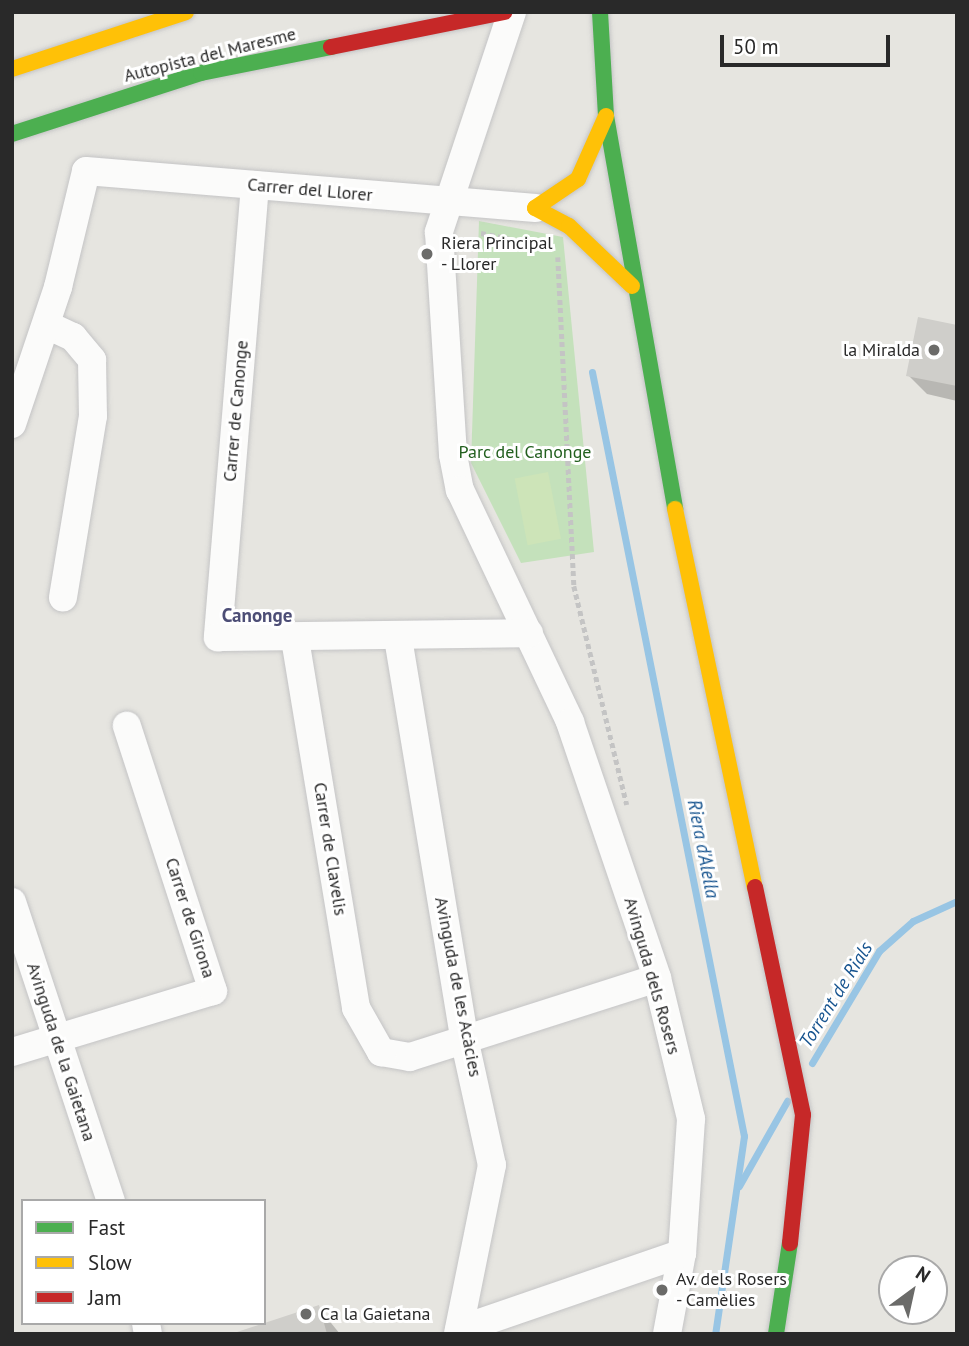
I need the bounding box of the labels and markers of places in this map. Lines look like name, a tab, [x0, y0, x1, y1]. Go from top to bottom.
place label: Riera Principal - Llorer	[441, 233, 553, 276]
marker: Riera Principal - Llorer	[419, 246, 435, 262]
place label: la Miralda	[843, 339, 920, 361]
marker: la Miralda	[926, 342, 942, 358]
place label: Av. dels Rosers - Camèlies	[676, 1269, 788, 1312]
marker: Av. dels Rosers - Camèlies	[654, 1282, 670, 1298]
place label: Ca la Gaietana	[320, 1303, 430, 1325]
marker: Ca la Gaietana	[298, 1306, 314, 1322]

